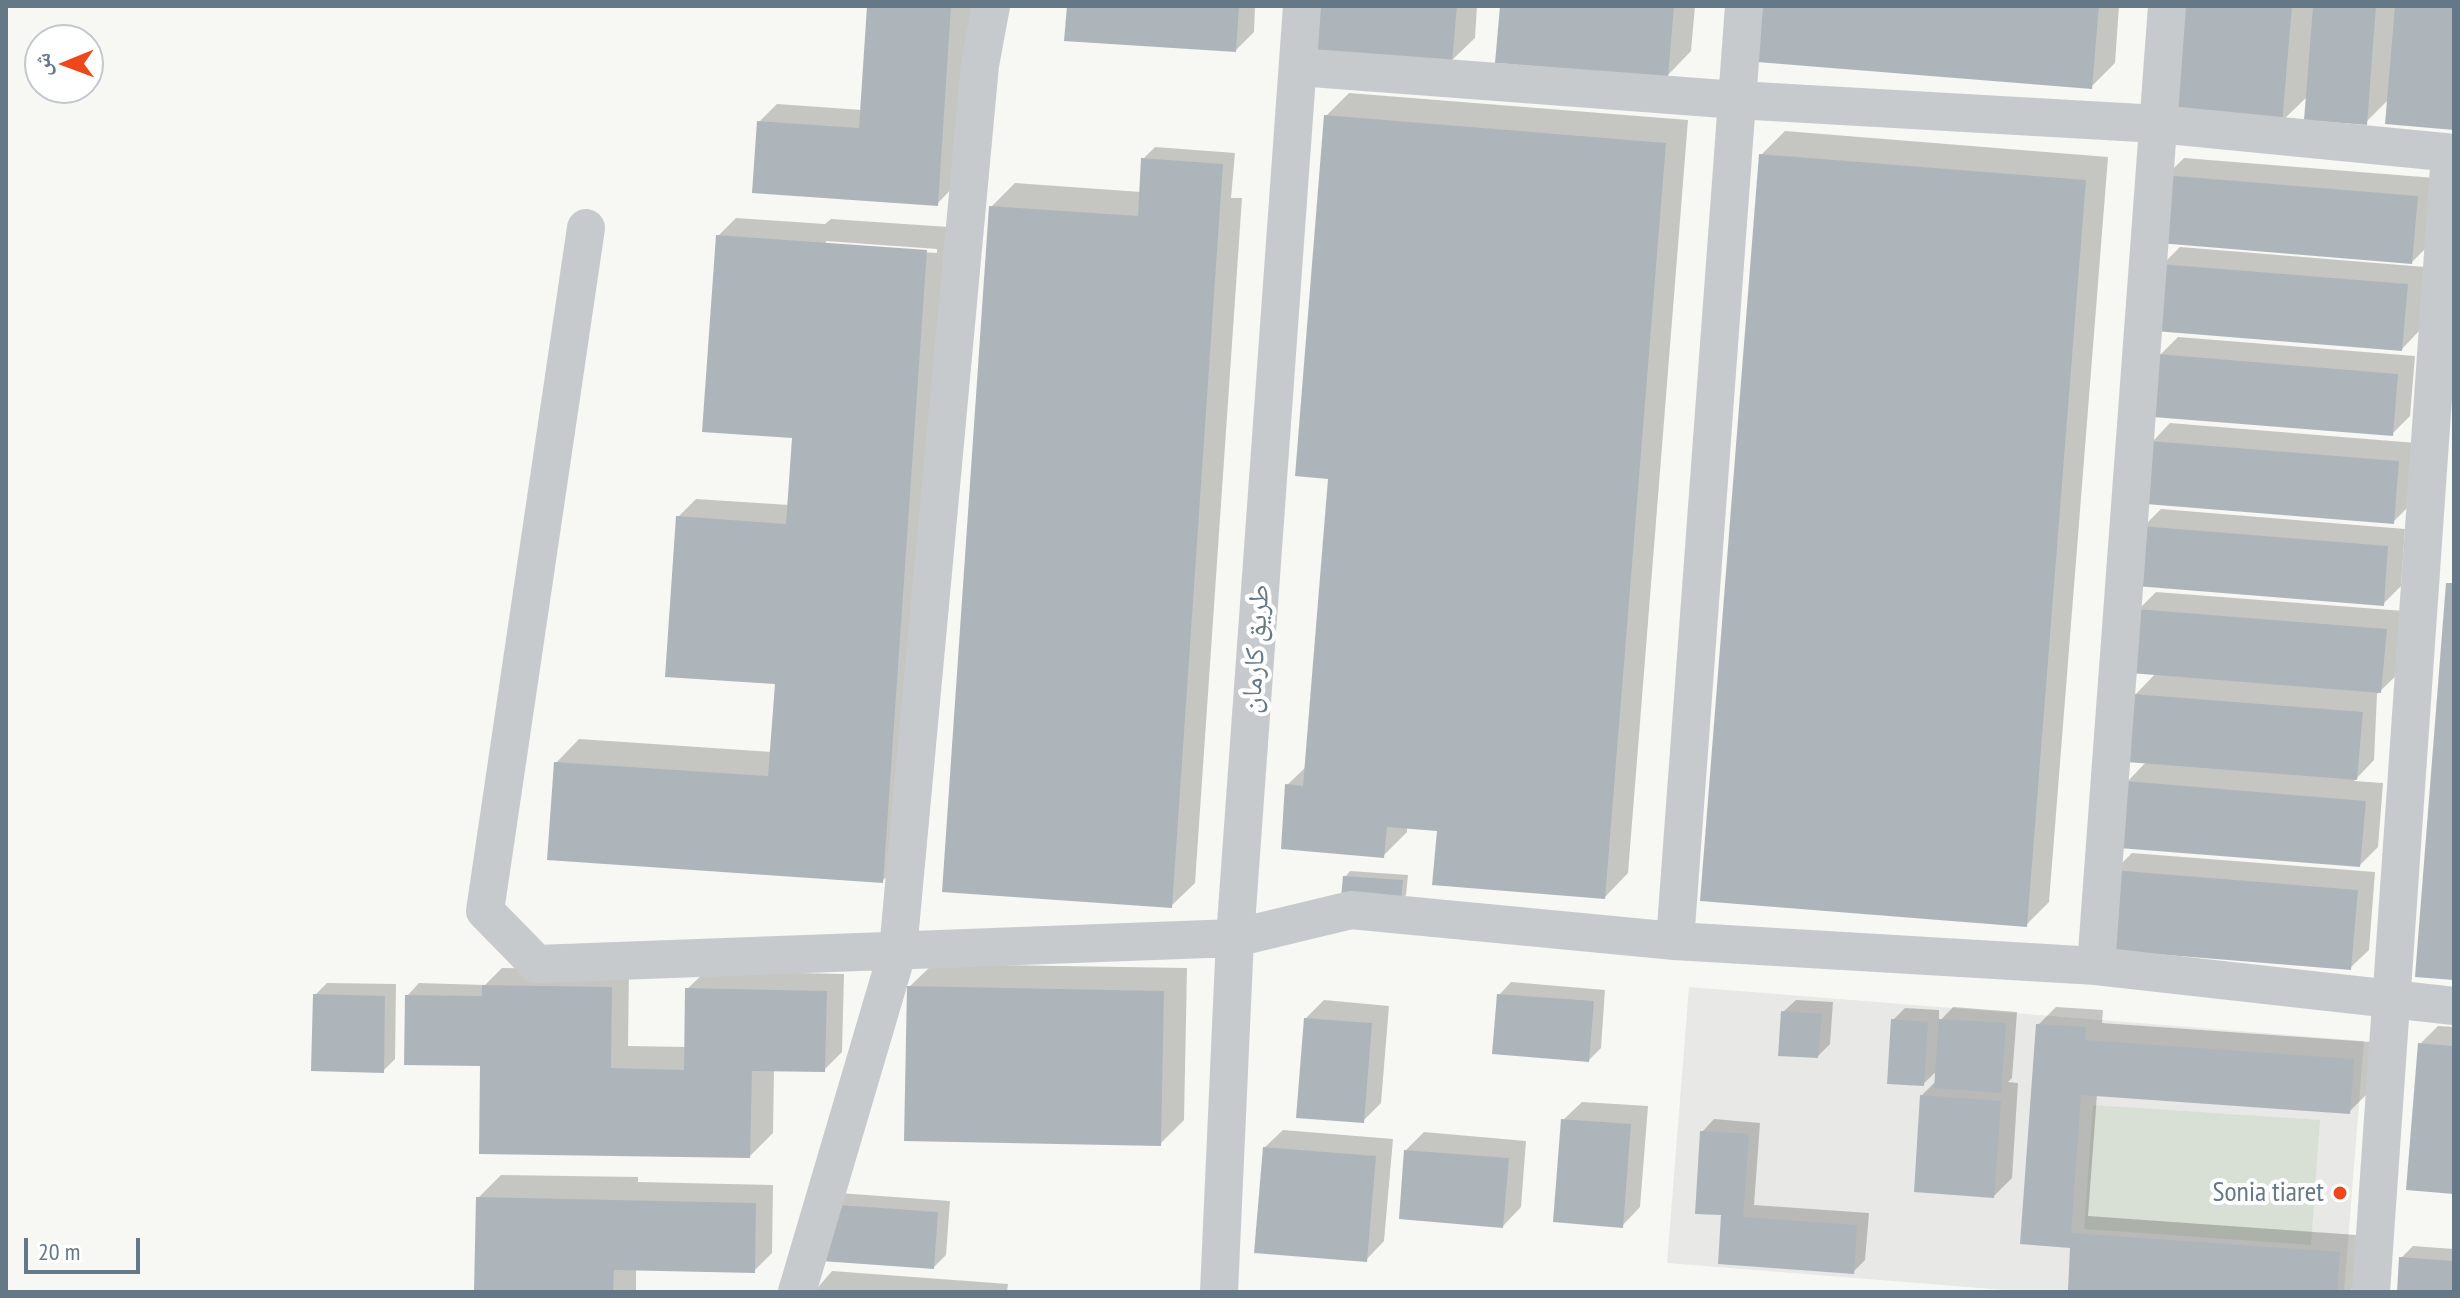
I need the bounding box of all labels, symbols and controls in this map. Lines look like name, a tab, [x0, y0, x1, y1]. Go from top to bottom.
north arrow	[24, 24, 104, 104]
text: ش	[28, 52, 56, 76]
street label: طريق كارمان	[1235, 583, 1277, 715]
place label: Sonia tiaret	[2213, 1176, 2324, 1210]
marker: Sonia tiaret	[2331, 1184, 2349, 1202]
scale bar	[28, 1222, 144, 1272]
text: 20 m	[38, 1236, 80, 1267]

